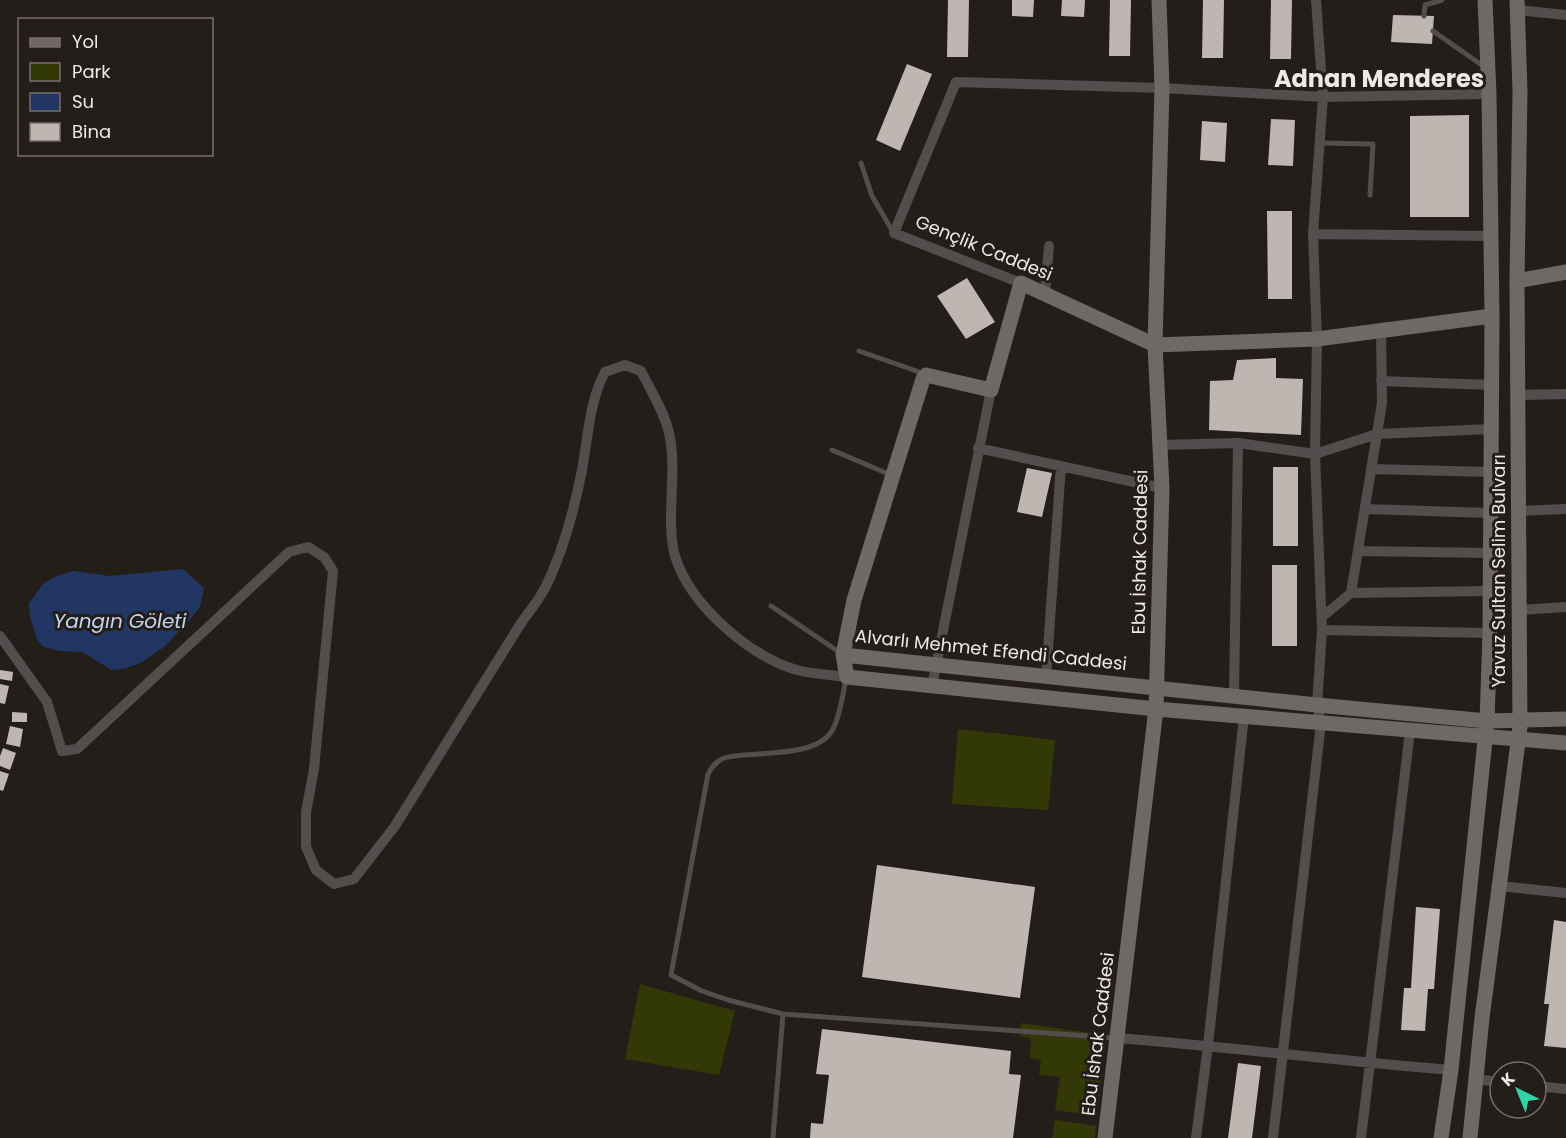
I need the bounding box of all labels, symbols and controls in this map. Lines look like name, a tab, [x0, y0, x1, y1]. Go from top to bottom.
legend	[18, 18, 213, 156]
text: Yol	[72, 29, 98, 54]
text: Park	[72, 59, 111, 84]
district label: Adnan Menderes	[1274, 62, 1484, 95]
text: Su	[72, 89, 94, 114]
text: Bina	[72, 119, 111, 144]
street label: Gençlik Caddesi	[912, 209, 1057, 286]
street label: Yavuz Sultan Selim Bulvarı	[1486, 454, 1511, 688]
street label: Ebu İshak Caddesi	[1126, 469, 1153, 635]
water label: Yangın Göleti	[53, 607, 188, 635]
street label: Alvarlı Mehmet Efendi Caddesi	[854, 623, 1128, 676]
street label: Ebu İshak Caddesi	[1075, 951, 1120, 1117]
north arrow	[1488, 1060, 1548, 1120]
text: K	[1496, 1067, 1520, 1092]

